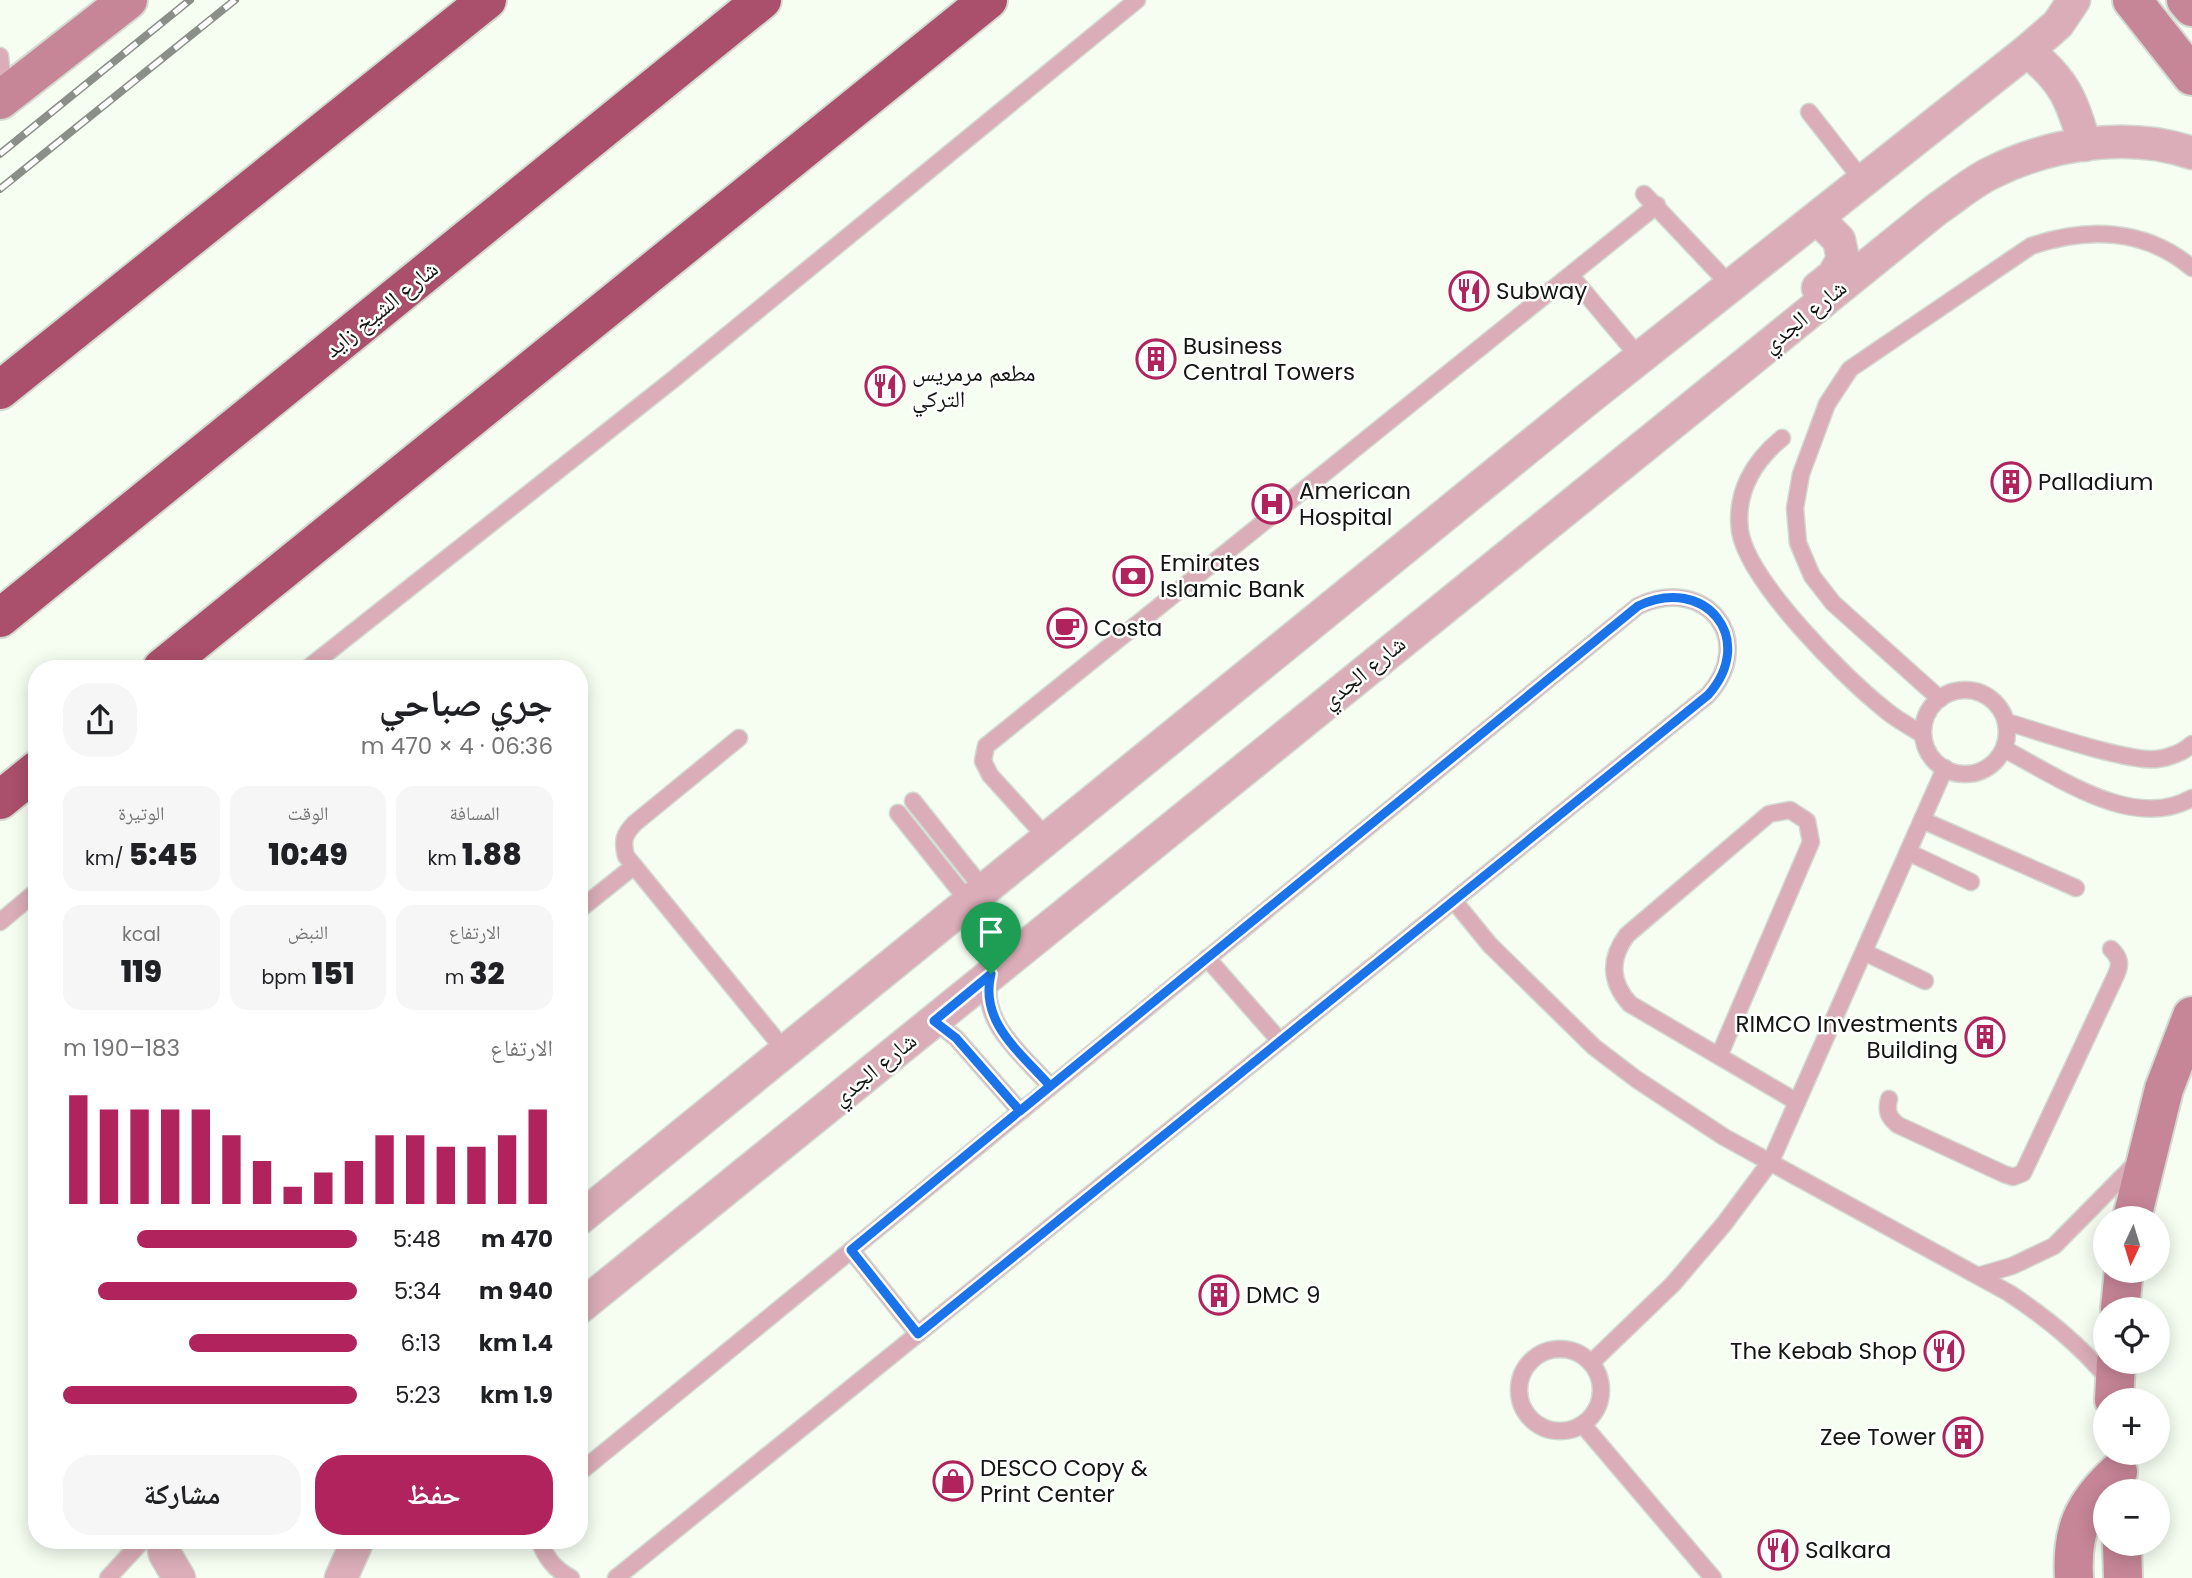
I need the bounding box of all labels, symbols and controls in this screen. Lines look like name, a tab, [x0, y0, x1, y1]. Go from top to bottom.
street label: شارع الشيخ زايد	[317, 253, 445, 365]
restaurant icon: Subway	[1448, 270, 1490, 312]
street label: شارع الجدي	[1755, 272, 1855, 362]
place label: Subway	[1496, 275, 1587, 307]
place label: Business Central Towers	[1183, 330, 1355, 388]
building icon: Business Central Towers	[1135, 338, 1177, 380]
place label: مطعم مرمريس التركي	[912, 357, 1036, 418]
restaurant icon: مطعم مرمريس التركي	[864, 365, 906, 407]
building icon: Palladium	[1990, 461, 2032, 503]
place label: Palladium	[2038, 466, 2153, 498]
place label: American Hospital	[1299, 475, 1411, 533]
hospital icon: American Hospital	[1251, 483, 1293, 525]
place label: Emirates Islamic Bank	[1160, 547, 1305, 605]
bank icon: Emirates Islamic Bank	[1112, 555, 1154, 597]
cafe icon: Costa	[1046, 607, 1088, 649]
place label: Costa	[1094, 612, 1162, 644]
street label: شارع الجدي	[1314, 628, 1414, 718]
text: جري صباحي	[379, 676, 553, 729]
button: share	[63, 683, 137, 757]
text: 06:36 · 4 × 470 m	[361, 730, 553, 762]
text: الوتيرة	[118, 800, 164, 827]
text: الوقت	[288, 800, 328, 827]
text: المسافة	[449, 800, 500, 827]
text: 5:45	[129, 833, 198, 876]
text: 10:49	[268, 833, 348, 876]
text: 1.88	[462, 833, 522, 876]
text: /km	[85, 845, 129, 872]
text: km	[428, 845, 462, 872]
pin	[961, 902, 1021, 974]
icon: arrive	[972, 913, 1010, 951]
text: النبض	[288, 919, 328, 946]
text: الارتفاع	[449, 919, 501, 946]
text: kcal	[122, 921, 161, 948]
text: 119	[121, 950, 162, 993]
text: 151	[312, 952, 355, 995]
text: 32	[469, 952, 505, 995]
text: bpm	[261, 964, 312, 991]
text: m	[445, 964, 469, 991]
place label: RIMCO Investments Building	[1736, 1008, 1958, 1066]
building icon: RIMCO Investments Building	[1964, 1016, 2006, 1058]
street label: شارع الجدي	[825, 1025, 925, 1115]
text: 183–190 m	[63, 1032, 180, 1064]
text: الارتفاع	[490, 1032, 553, 1064]
north arrow	[2093, 1206, 2170, 1283]
map controls	[2093, 1206, 2170, 1556]
text: 5:48	[393, 1223, 441, 1255]
text: 470 m	[481, 1223, 553, 1255]
building icon: DMC 9	[1198, 1274, 1240, 1316]
text: 5:34	[394, 1275, 441, 1307]
text: 940 m	[479, 1275, 553, 1307]
place label: DMC 9	[1246, 1279, 1320, 1311]
button: locate	[2093, 1297, 2170, 1374]
text: 6:13	[401, 1327, 441, 1359]
text: 1.4 km	[479, 1327, 553, 1359]
restaurant icon: The Kebab Shop	[1923, 1330, 1965, 1372]
place label: The Kebab Shop	[1730, 1335, 1917, 1367]
text: 5:23	[395, 1379, 441, 1411]
text: 1.9 km	[480, 1379, 553, 1411]
button: +	[2093, 1388, 2170, 1465]
building icon: Zee Tower	[1942, 1416, 1984, 1458]
place label: Zee Tower	[1820, 1421, 1936, 1453]
place label: DESCO Copy & Print Center	[980, 1452, 1148, 1510]
button: مشاركة	[63, 1455, 301, 1535]
button: حفظ	[315, 1455, 553, 1535]
shop icon: DESCO Copy & Print Center	[932, 1460, 974, 1502]
button: −	[2093, 1479, 2170, 1556]
restaurant icon: Salkara	[1757, 1529, 1799, 1571]
place label: Salkara	[1805, 1534, 1891, 1566]

